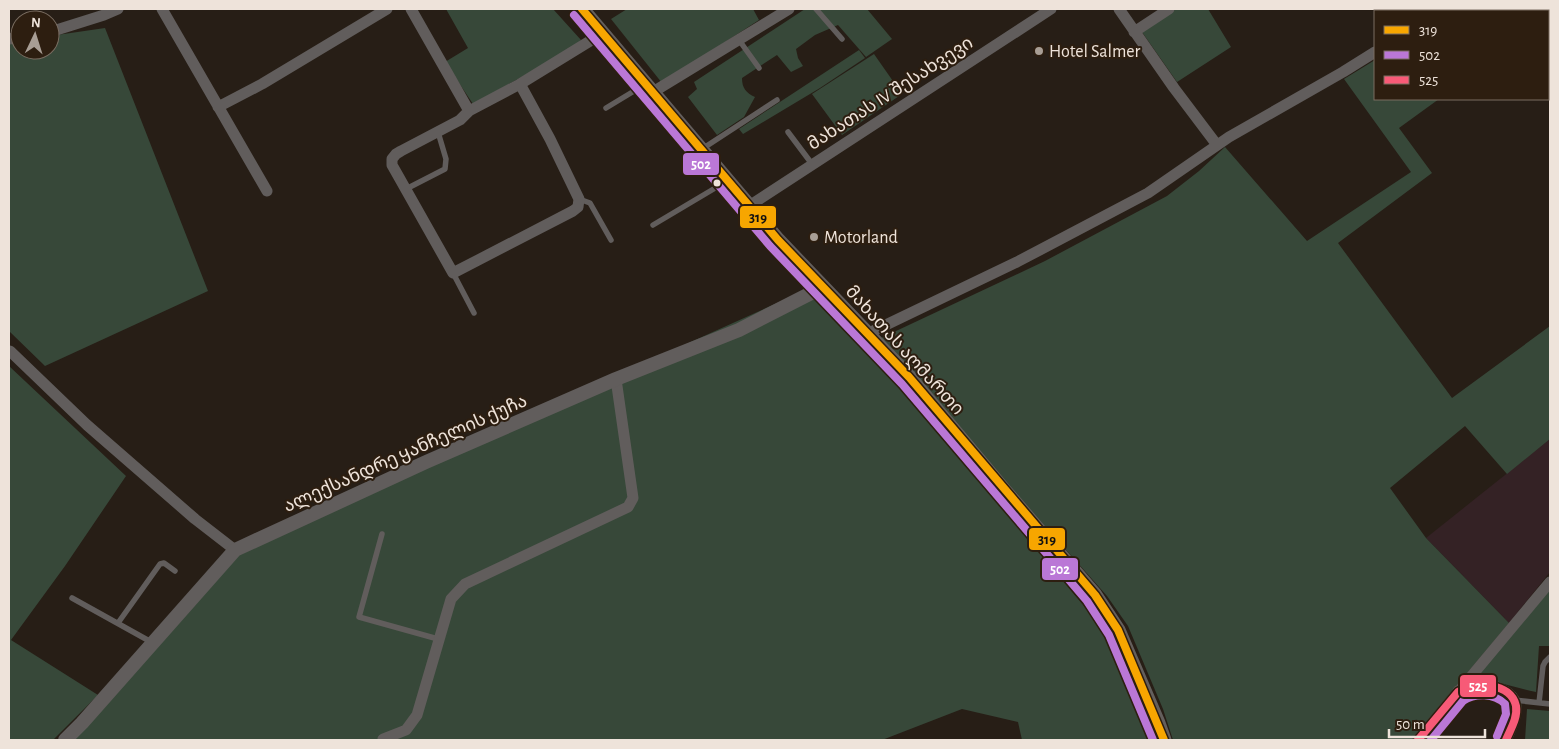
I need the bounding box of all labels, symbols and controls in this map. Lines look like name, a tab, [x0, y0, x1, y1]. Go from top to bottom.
north arrow	[10, 10, 60, 60]
legend	[1374, 10, 1549, 100]
text: N	[30, 16, 41, 30]
text: 319	[1419, 23, 1437, 38]
street label: მახათას IV შესახვევი	[805, 34, 977, 155]
place label: Hotel Salmer	[1049, 43, 1141, 61]
marker: Hotel Salmer	[1033, 45, 1045, 57]
text: 502	[1419, 48, 1440, 63]
text: 525	[1419, 73, 1438, 88]
line badge: 502	[682, 152, 720, 176]
text: 502	[691, 158, 711, 172]
unlabelled marker	[712, 178, 722, 188]
line badge: 319	[739, 205, 777, 229]
text: 319	[749, 211, 767, 225]
place label: Motorland	[824, 229, 898, 247]
marker: Motorland	[808, 231, 820, 243]
street label: მახათას აღმართი	[841, 282, 968, 419]
street label: ალექსანდრე ყანჩელის ქუჩა	[281, 391, 530, 517]
line badge: 319	[1028, 527, 1066, 551]
text: 319	[1038, 533, 1056, 547]
line badge: 502	[1041, 557, 1079, 581]
text: 502	[1050, 563, 1070, 577]
line badge: 525	[1459, 674, 1497, 698]
text: 525	[1469, 680, 1487, 694]
scale bar	[1389, 706, 1485, 738]
text: 50 m	[1396, 717, 1425, 732]

